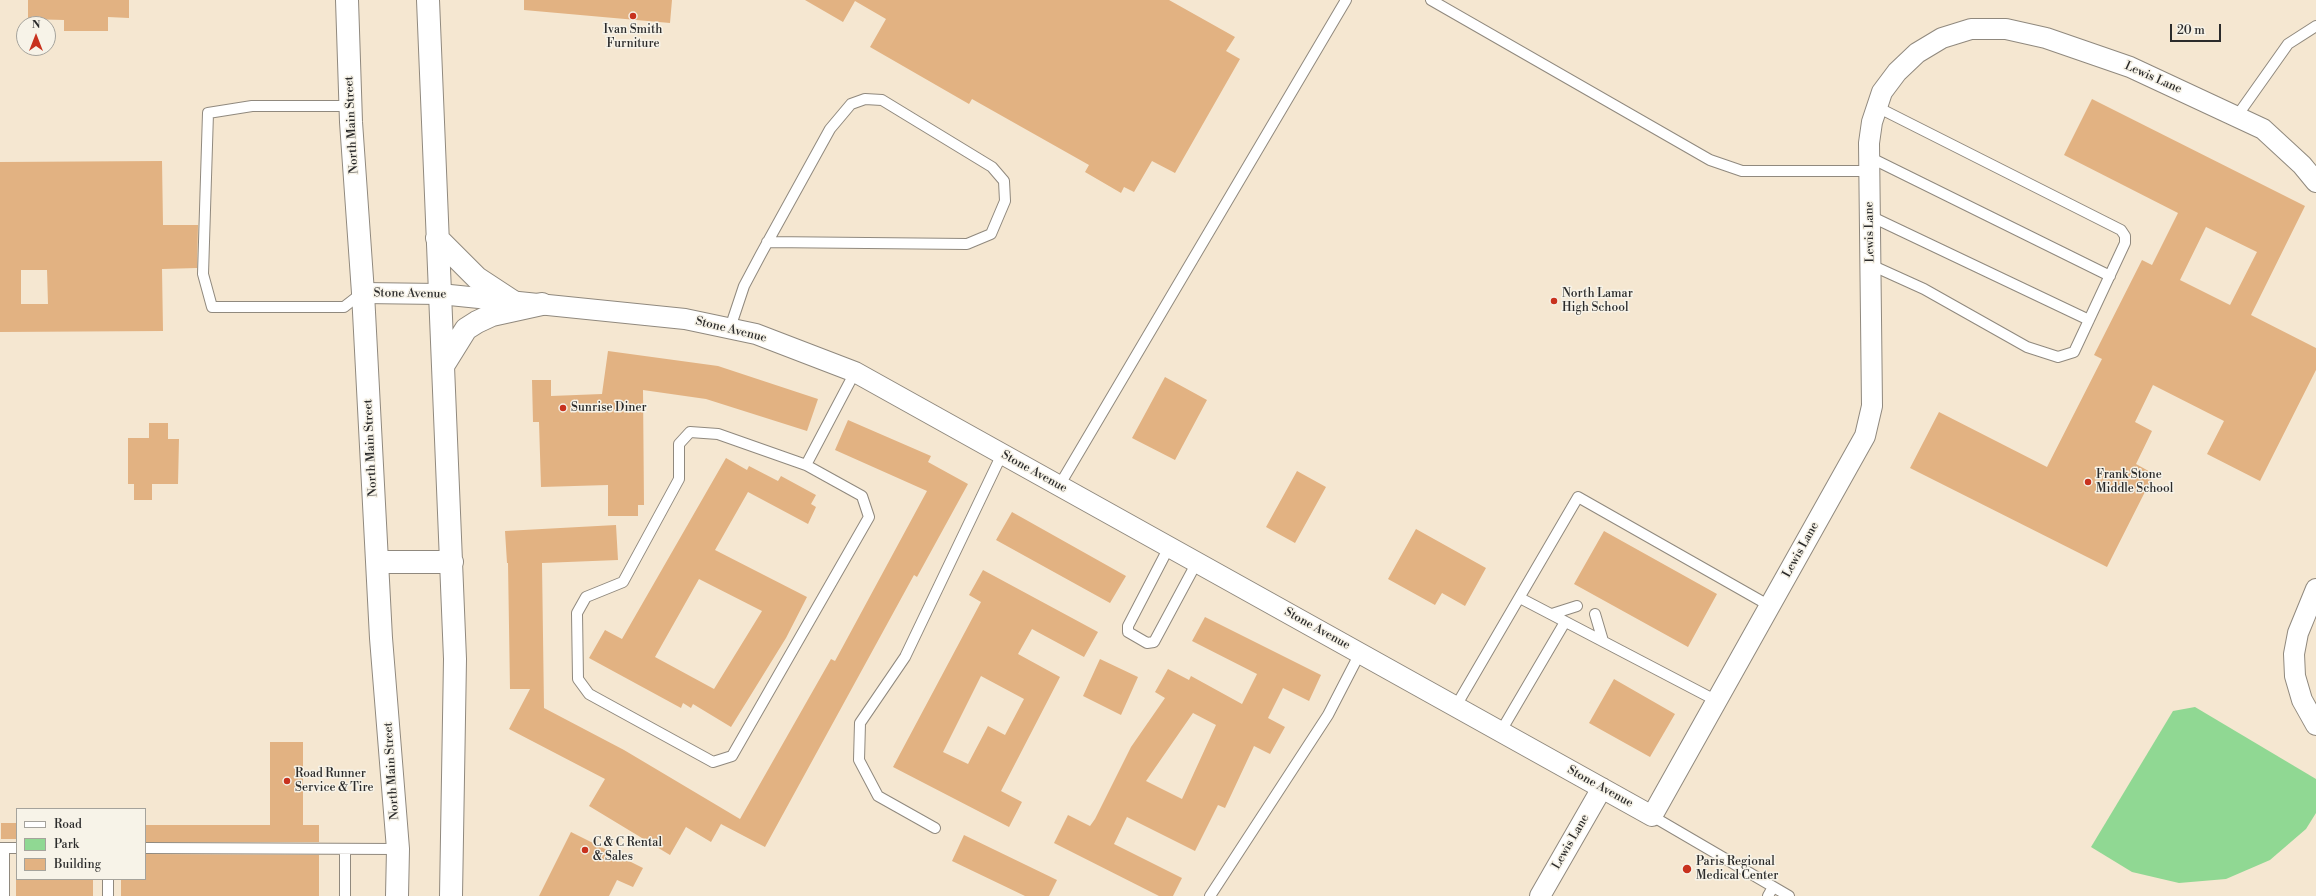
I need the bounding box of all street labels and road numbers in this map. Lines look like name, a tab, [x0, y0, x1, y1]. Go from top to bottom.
street label: Lewis Lane	[2122, 59, 2184, 97]
street label: North Main Street	[342, 76, 362, 174]
street label: Lewis Lane	[1862, 201, 1878, 263]
street label: Stone Avenue	[373, 286, 447, 302]
street label: Stone Avenue	[694, 314, 768, 346]
street label: North Main Street	[361, 399, 381, 497]
street label: Stone Avenue	[999, 448, 1069, 496]
street label: Lewis Lane	[1780, 520, 1822, 580]
street label: Stone Avenue	[1282, 605, 1352, 653]
street label: North Main Street	[381, 722, 403, 820]
street label: Stone Avenue	[1565, 763, 1635, 811]
street label: Lewis Lane	[1549, 812, 1593, 872]

